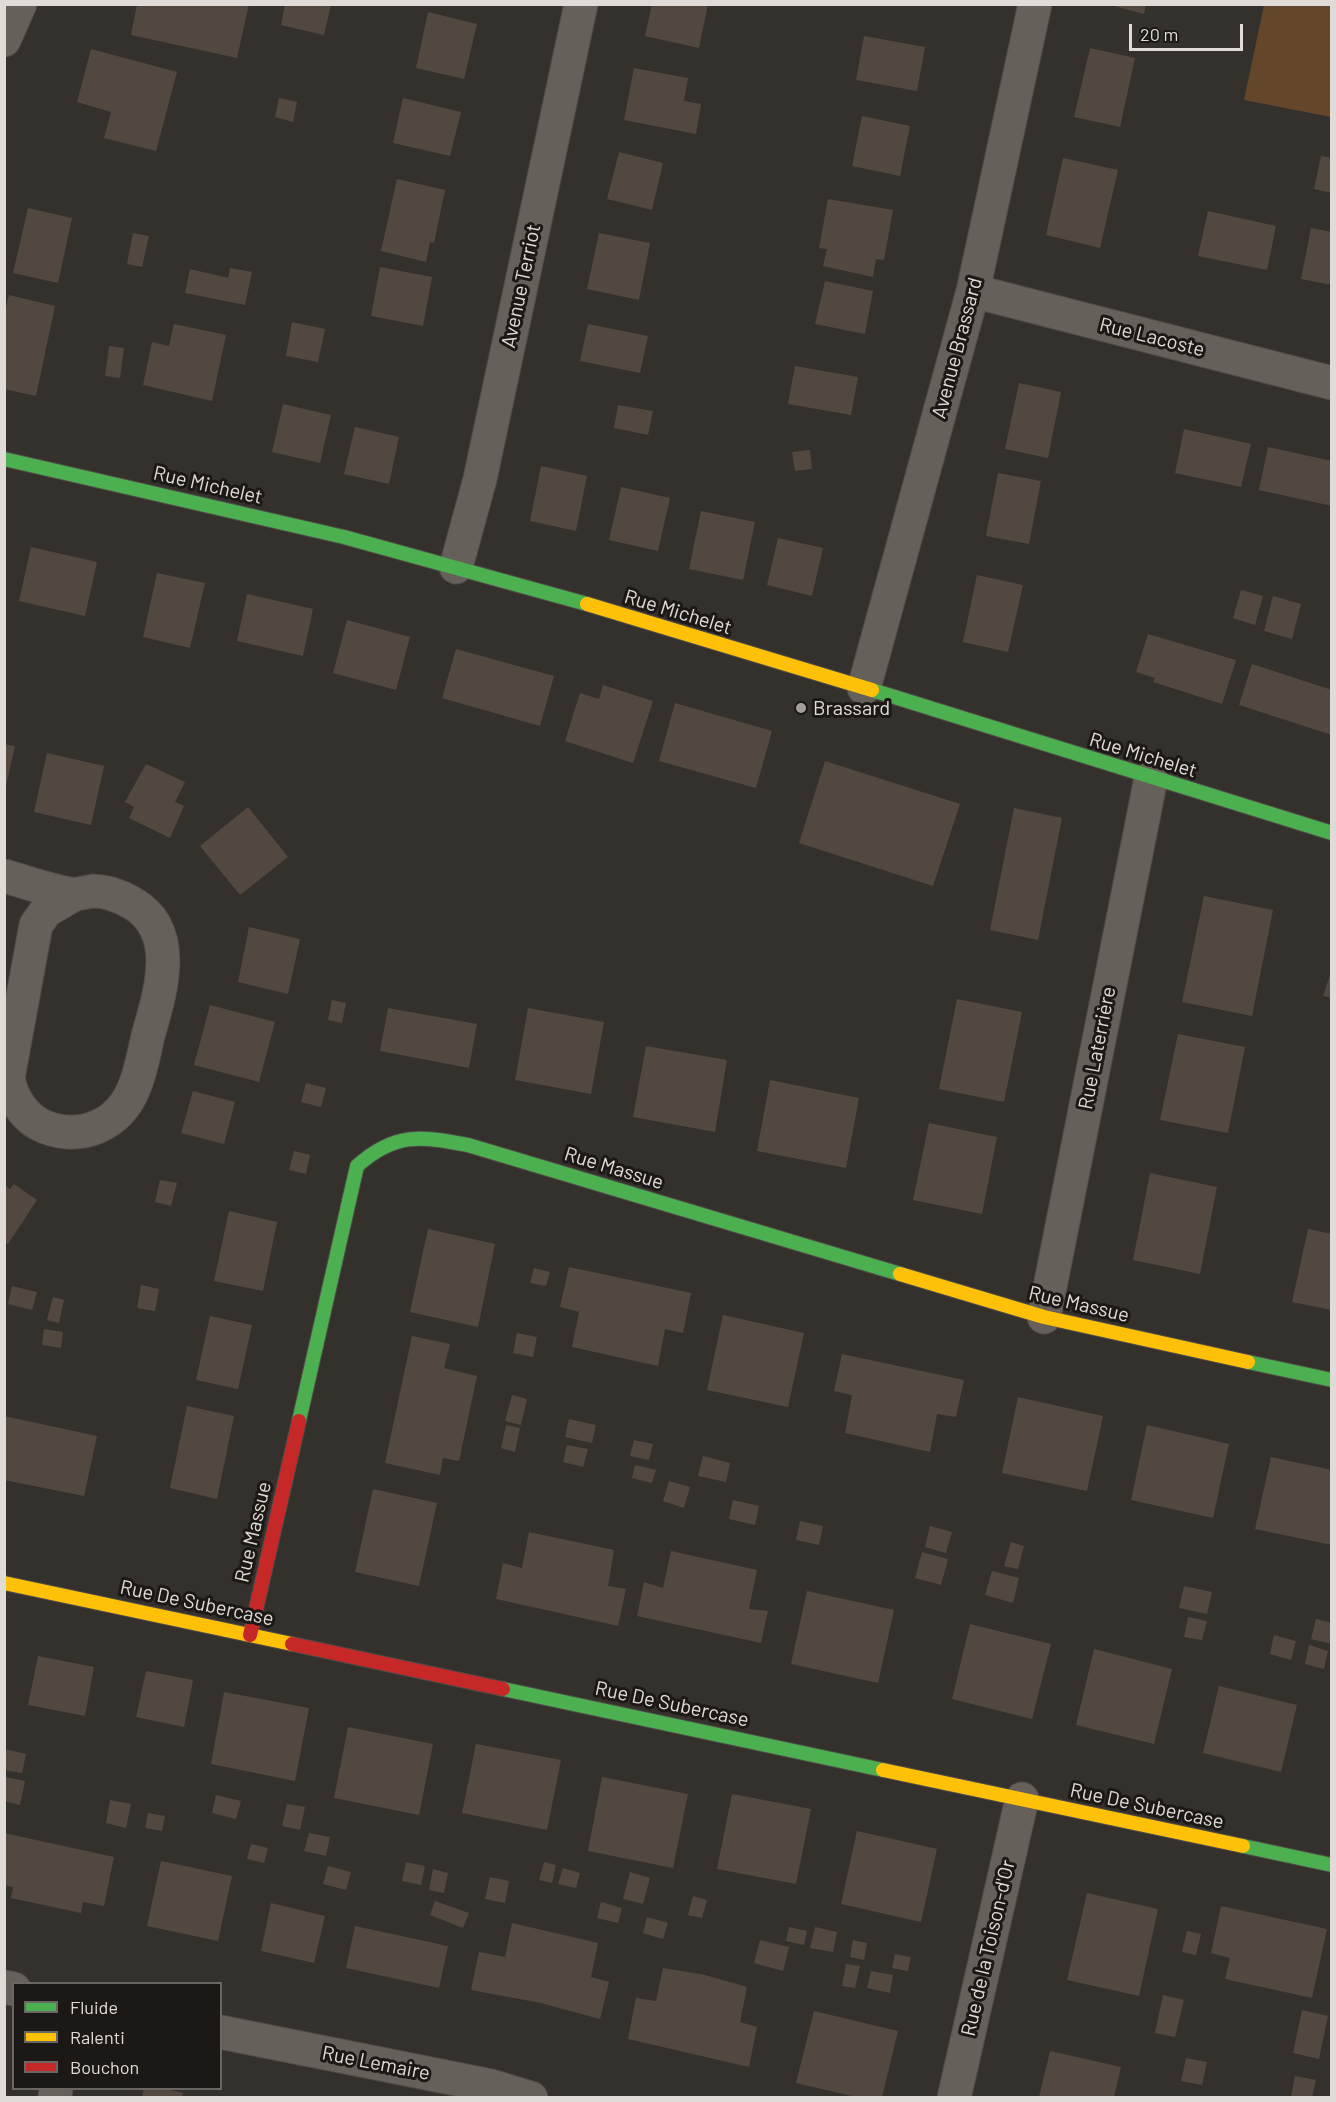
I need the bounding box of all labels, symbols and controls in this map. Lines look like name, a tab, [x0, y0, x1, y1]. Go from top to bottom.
scale bar	[1132, 12, 1246, 50]
text: 20 m	[1140, 23, 1178, 45]
street label: Avenue Terriot	[496, 222, 546, 350]
street label: Avenue Brassard	[927, 275, 987, 421]
street label: Rue Lacoste	[1097, 312, 1207, 362]
street label: Rue Michelet	[151, 461, 265, 509]
street label: Rue Michelet	[621, 584, 735, 640]
place label: Brassard	[813, 696, 890, 720]
marker: Brassard	[794, 701, 808, 715]
street label: Rue Michelet	[1086, 727, 1200, 783]
street label: Rue Laterrière	[1073, 984, 1121, 1112]
street label: Rue Massue	[562, 1142, 666, 1194]
street label: Rue Massue	[1026, 1281, 1132, 1327]
street label: Rue Massue	[230, 1479, 276, 1585]
street label: Rue De Subercase	[118, 1575, 276, 1631]
street label: Rue De Subercase	[593, 1676, 751, 1732]
street label: Rue De Subercase	[1068, 1778, 1226, 1834]
street label: Rue de la Toison-d'Or	[956, 1857, 1020, 2039]
legend	[12, 1982, 222, 2090]
text: Fluide	[70, 1996, 118, 2018]
text: Ralenti	[70, 2026, 125, 2048]
street label: Rue Lemaire	[320, 2041, 432, 2085]
text: Bouchon	[70, 2056, 139, 2078]

